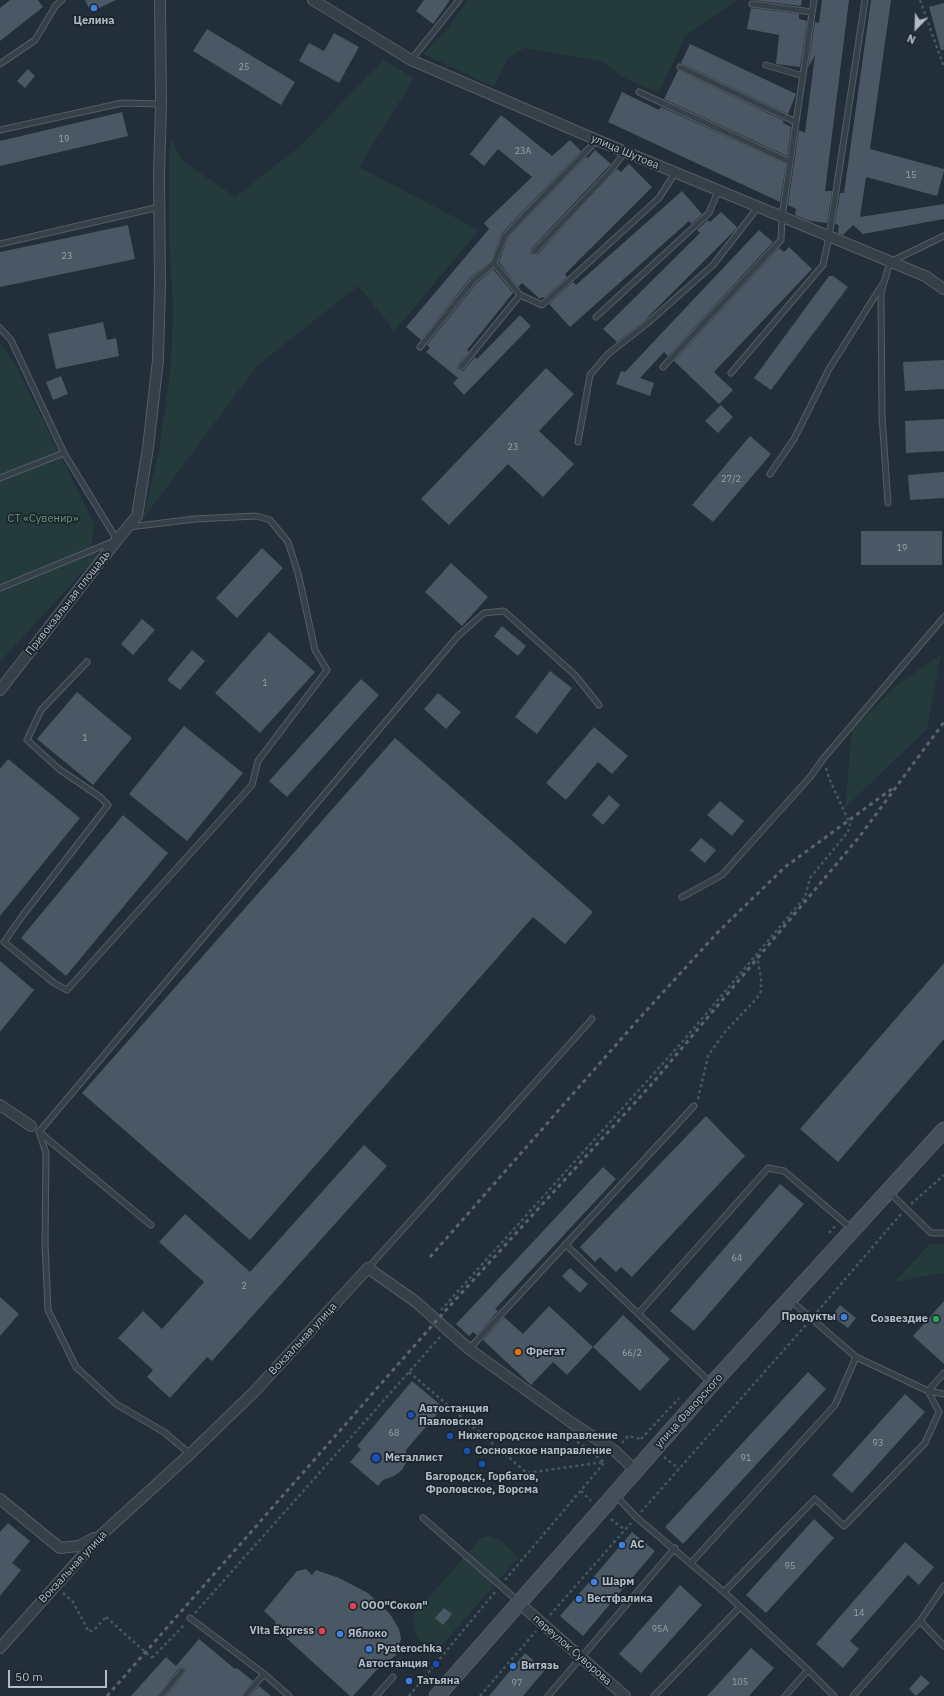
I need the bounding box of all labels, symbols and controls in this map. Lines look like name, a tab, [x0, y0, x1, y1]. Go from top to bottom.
marker: Целина	[89, 3, 99, 13]
north arrow	[896, 8, 936, 48]
place label: Целина	[73, 14, 115, 28]
text: N	[905, 31, 918, 47]
house number: 25	[239, 62, 249, 72]
street label: улица Шутова	[589, 132, 661, 172]
house number: 19	[59, 134, 69, 144]
house number: 23А	[515, 146, 531, 156]
house number: 15	[906, 170, 916, 180]
house number: 23	[62, 251, 72, 261]
house number: 23	[508, 442, 518, 452]
house number: 27/2	[721, 474, 741, 484]
park label: СТ «Сувенир»	[8, 512, 78, 526]
house number: 19	[897, 543, 907, 553]
street label: Привокзальная площадь	[23, 548, 113, 658]
house number: 1	[262, 678, 268, 688]
house number: 1	[82, 733, 88, 743]
house number: 64	[732, 1253, 742, 1263]
house number: 2	[241, 1281, 247, 1291]
street label: Вокзальная улица	[266, 1300, 340, 1378]
place label: Продукты	[782, 1310, 836, 1324]
marker: Продукты	[839, 1312, 849, 1322]
place label: Созвездие	[870, 1312, 928, 1326]
marker: Созвездие	[931, 1314, 941, 1324]
place label: Фрегат	[526, 1345, 565, 1359]
marker: Фрегат	[513, 1347, 523, 1357]
house number: 66/2	[622, 1348, 642, 1358]
street label: улица Фаворского	[652, 1371, 726, 1451]
place label: Автостанция Павловская	[419, 1402, 489, 1428]
marker: Автостанция Павловская	[406, 1410, 416, 1420]
house number: 68	[389, 1428, 399, 1438]
place label: Нижегородское направление	[458, 1429, 618, 1443]
marker: Нижегородское направление	[445, 1431, 455, 1441]
house number: 93	[873, 1438, 883, 1448]
place label: Сосновское направление	[475, 1444, 612, 1458]
marker: Сосновское направление	[462, 1446, 472, 1456]
place label: Металлист	[385, 1451, 443, 1465]
marker: Металлист	[370, 1452, 382, 1464]
house number: 91	[741, 1453, 751, 1463]
marker: Багородск, Горбатов, Фроловское, Ворсма	[477, 1459, 487, 1469]
place label: Багородск, Горбатов, Фроловское, Ворсма	[425, 1470, 539, 1496]
street label: Вокзальная улица	[36, 1528, 110, 1606]
place label: АС	[630, 1538, 644, 1552]
marker: АС	[617, 1540, 627, 1550]
house number: 95	[785, 1561, 795, 1571]
place label: Шарм	[602, 1575, 634, 1589]
marker: Шарм	[589, 1577, 599, 1587]
place label: Вестфалика	[587, 1592, 653, 1606]
marker: Вестфалика	[574, 1594, 584, 1604]
place label: ООО"Сокол"	[361, 1599, 428, 1613]
marker: ООО"Сокол"	[348, 1601, 358, 1611]
house number: 14	[854, 1608, 864, 1618]
street label: переулок Суворова	[530, 1612, 614, 1688]
place label: Vita Express	[250, 1624, 314, 1638]
house number: 95А	[652, 1624, 668, 1634]
marker: Vita Express	[317, 1626, 327, 1636]
place label: Яблоко	[348, 1627, 387, 1641]
marker: Яблоко	[335, 1629, 345, 1639]
place label: Pyaterochka	[377, 1642, 442, 1656]
marker: Pyaterochka	[364, 1644, 374, 1654]
place label: Автостанция	[358, 1657, 428, 1671]
marker: Автостанция	[431, 1659, 441, 1669]
place label: Витязь	[521, 1659, 559, 1673]
marker: Витязь	[508, 1661, 518, 1671]
scale bar	[10, 1662, 109, 1688]
text: 50 m	[15, 1669, 43, 1684]
place label: Татьяна	[417, 1674, 460, 1688]
marker: Татьяна	[404, 1676, 414, 1686]
house number: 105	[732, 1677, 748, 1687]
house number: 97	[512, 1678, 522, 1688]

